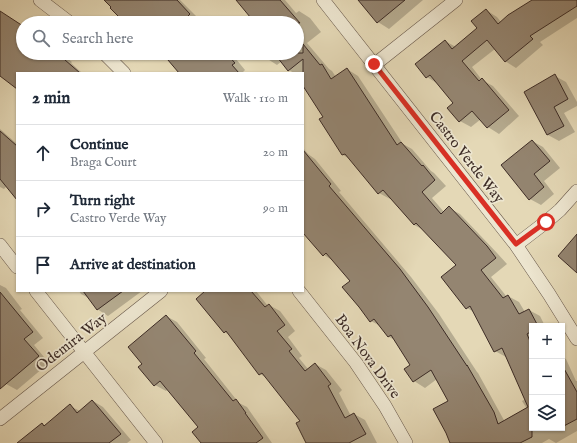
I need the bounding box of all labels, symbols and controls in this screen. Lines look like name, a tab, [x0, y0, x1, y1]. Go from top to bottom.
search box	[16, 16, 304, 60]
icon: search	[30, 27, 52, 49]
text: Search here	[62, 29, 133, 48]
route end	[365, 55, 383, 73]
text: 2 min	[32, 88, 70, 109]
text: Walk · 110 m	[223, 90, 288, 107]
street label: Castro Verde Way	[425, 108, 509, 207]
text: Continue	[70, 135, 128, 154]
icon: ahead	[32, 142, 54, 164]
text: 20 m	[263, 144, 288, 161]
text: Braga Court	[70, 154, 137, 171]
text: Turn right	[70, 191, 135, 210]
icon: right	[32, 198, 54, 220]
text: 90 m	[263, 200, 288, 217]
text: Castro Verde Way	[70, 210, 166, 227]
route start	[537, 213, 555, 231]
icon: arrive	[32, 254, 54, 276]
text: Arrive at destination	[70, 255, 196, 274]
street label: Odemira Way	[32, 308, 111, 376]
street label: Boa Nova Drive	[331, 310, 405, 402]
map controls	[529, 323, 565, 431]
button: +	[529, 323, 565, 359]
button: −	[529, 359, 565, 395]
button: layers	[529, 395, 565, 431]

